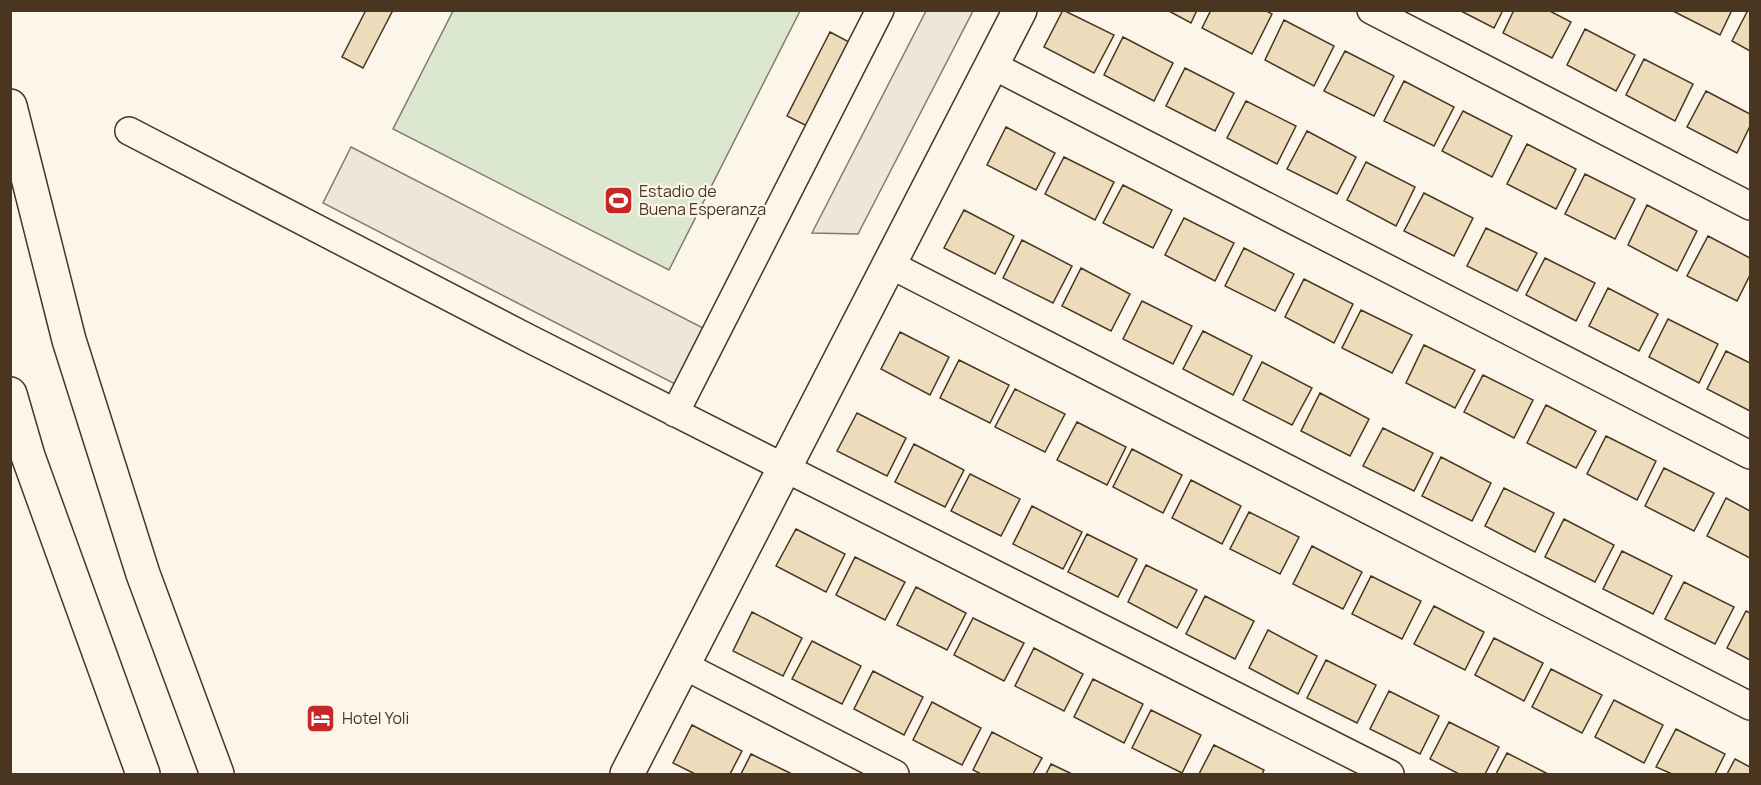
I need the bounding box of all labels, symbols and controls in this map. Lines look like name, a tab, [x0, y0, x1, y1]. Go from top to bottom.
place label: Estadio de Buena Esperanza	[639, 180, 766, 220]
sports icon: Estadio de Buena Esperanza	[602, 184, 634, 216]
hotel icon: Hotel Yoli	[305, 702, 337, 734]
place label: Hotel Yoli	[342, 707, 409, 729]

